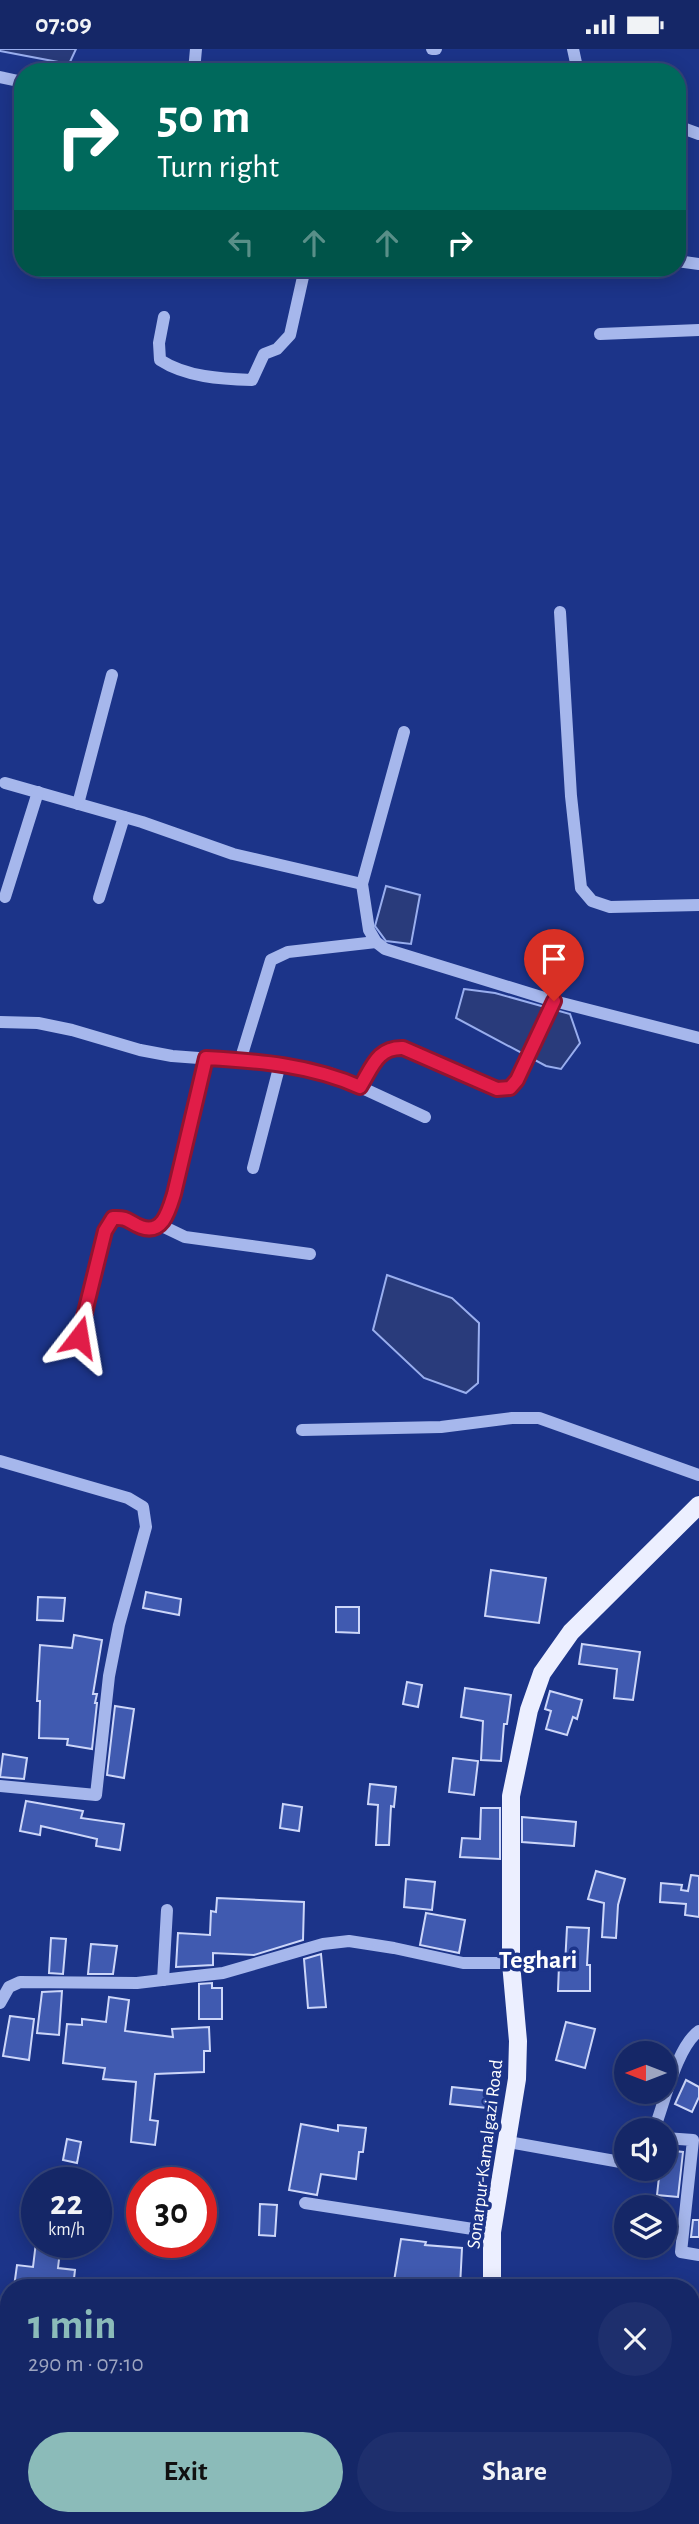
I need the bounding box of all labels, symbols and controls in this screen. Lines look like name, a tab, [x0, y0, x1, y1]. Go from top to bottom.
text: 07:09	[35, 11, 92, 37]
icon: right	[42, 91, 133, 182]
text: 50 m	[157, 93, 251, 142]
text: Turn right	[157, 151, 279, 183]
icon: left	[222, 224, 260, 262]
icon: ahead	[295, 224, 333, 262]
icon: ahead	[368, 224, 406, 262]
icon: right	[441, 224, 479, 262]
pin	[524, 929, 584, 1001]
icon: arrive	[535, 940, 573, 978]
position arrow	[42, 1300, 116, 1374]
district label: Teghari	[499, 1947, 577, 1973]
north arrow	[614, 2041, 677, 2103]
map controls	[614, 2041, 677, 2258]
street label: Sonarpur-Kamalgazi Road	[464, 2058, 507, 2250]
button: sound	[614, 2118, 677, 2181]
speed limit sign: 30	[126, 2167, 217, 2258]
text: 22	[50, 2186, 83, 2221]
button: layers	[614, 2195, 677, 2258]
text: km/h	[48, 2221, 85, 2239]
button: close	[598, 2302, 672, 2376]
text: 1 min	[28, 2304, 117, 2346]
text: 290 m · 07:10	[28, 2353, 144, 2376]
button: Exit	[28, 2432, 343, 2512]
button: Share	[357, 2432, 672, 2512]

